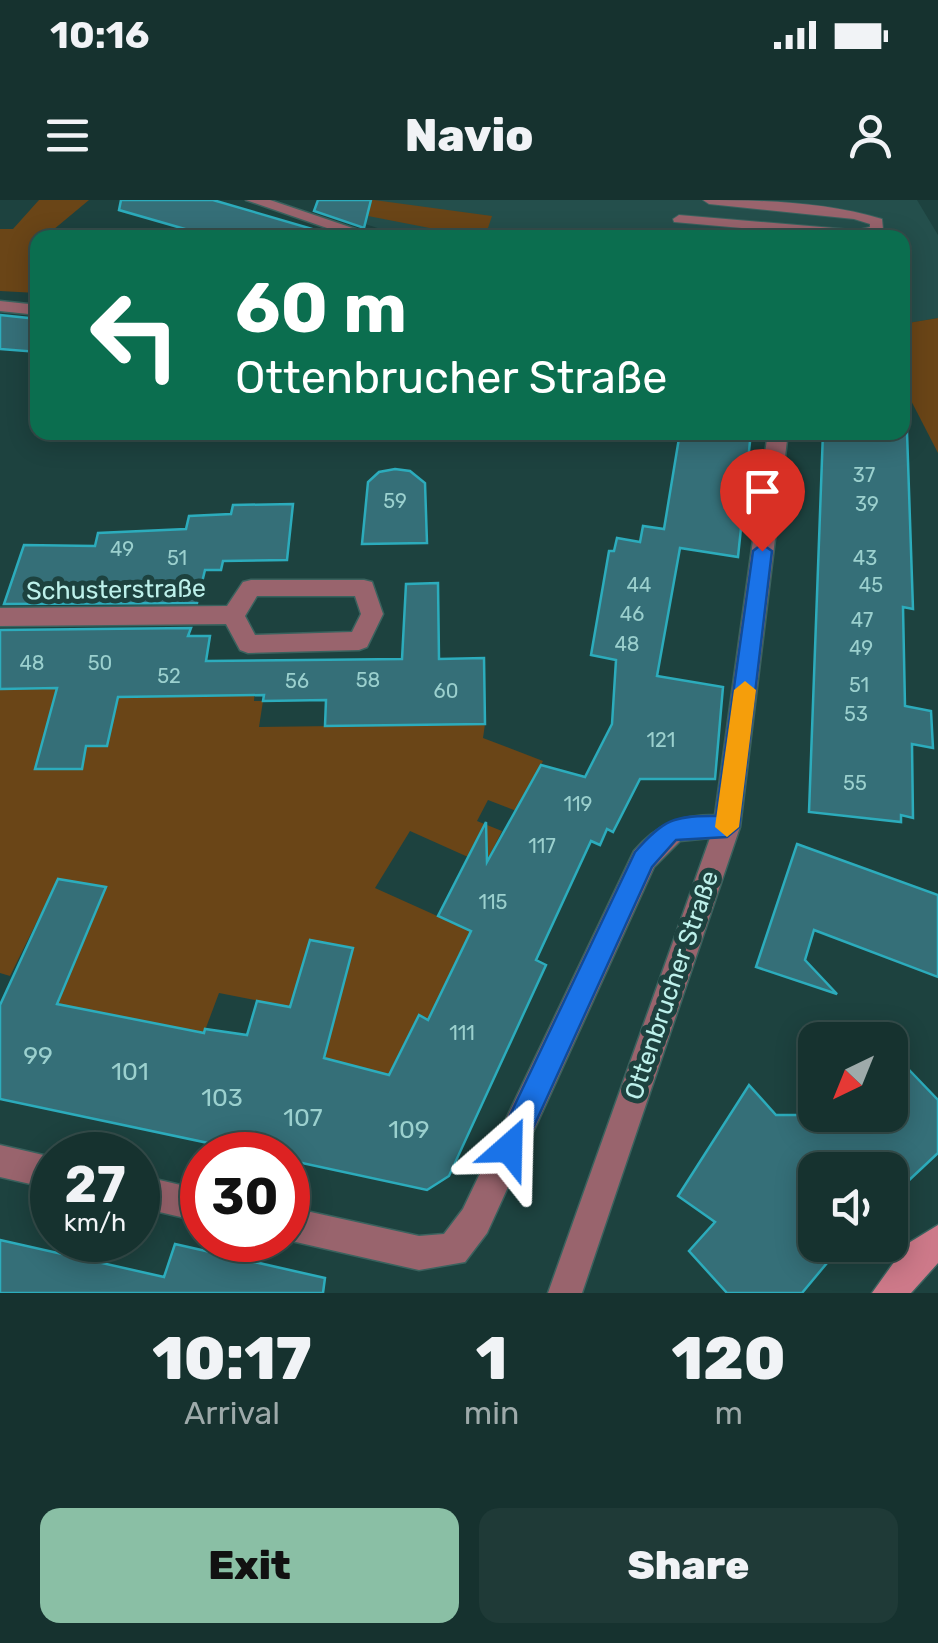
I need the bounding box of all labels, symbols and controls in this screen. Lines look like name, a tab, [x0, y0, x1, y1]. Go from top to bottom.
text: 10:16	[50, 12, 149, 58]
icon: menu	[40, 108, 95, 163]
icon: person	[843, 108, 898, 163]
text: Navio	[405, 109, 533, 162]
text: 60 m	[235, 267, 407, 350]
icon: left	[70, 270, 200, 400]
text: Ottenbrucher Straße	[235, 351, 668, 404]
pin	[720, 449, 805, 552]
house number: 37	[853, 463, 875, 487]
icon: arrive	[735, 464, 790, 519]
house number: 59	[383, 489, 407, 513]
house number: 39	[855, 492, 879, 516]
house number: 49	[110, 537, 134, 561]
house number: 51	[167, 546, 187, 570]
house number: 43	[853, 546, 877, 570]
street label: Schusterstraße	[26, 573, 206, 606]
house number: 44	[627, 573, 651, 597]
house number: 45	[859, 573, 883, 597]
house number: 46	[620, 602, 644, 626]
house number: 47	[851, 608, 873, 632]
house number: 48	[614, 632, 640, 656]
house number: 49	[849, 636, 873, 660]
house number: 48	[19, 651, 45, 675]
house number: 50	[88, 651, 112, 675]
house number: 52	[157, 664, 181, 688]
house number: 58	[356, 668, 380, 692]
house number: 56	[285, 669, 309, 693]
house number: 51	[849, 673, 869, 697]
house number: 60	[434, 679, 458, 703]
house number: 53	[844, 702, 868, 726]
house number: 121	[647, 728, 675, 752]
house number: 55	[843, 771, 867, 795]
house number: 119	[564, 792, 592, 816]
house number: 117	[528, 834, 556, 858]
street label: Ottenbrucher Straße	[619, 867, 724, 1103]
house number: 115	[479, 890, 508, 914]
house number: 111	[449, 1021, 475, 1045]
north arrow	[798, 1022, 908, 1132]
map controls	[798, 1022, 908, 1262]
house number: 99	[23, 1041, 53, 1070]
house number: 101	[111, 1057, 149, 1086]
house number: 103	[201, 1083, 243, 1112]
position arrow	[457, 1096, 561, 1200]
house number: 107	[283, 1103, 323, 1132]
house number: 109	[388, 1115, 430, 1144]
speed limit sign: 30	[180, 1132, 310, 1262]
button: sound	[798, 1152, 908, 1262]
text: 27	[64, 1155, 126, 1215]
text: km/h	[64, 1208, 126, 1237]
text: 10:17	[152, 1323, 312, 1394]
text: 1	[476, 1323, 507, 1394]
text: 120	[672, 1323, 786, 1394]
text: Arrival	[184, 1394, 280, 1432]
text: min	[464, 1394, 519, 1432]
text: m	[714, 1394, 743, 1432]
button: Exit	[40, 1508, 459, 1623]
button: Share	[479, 1508, 898, 1623]

